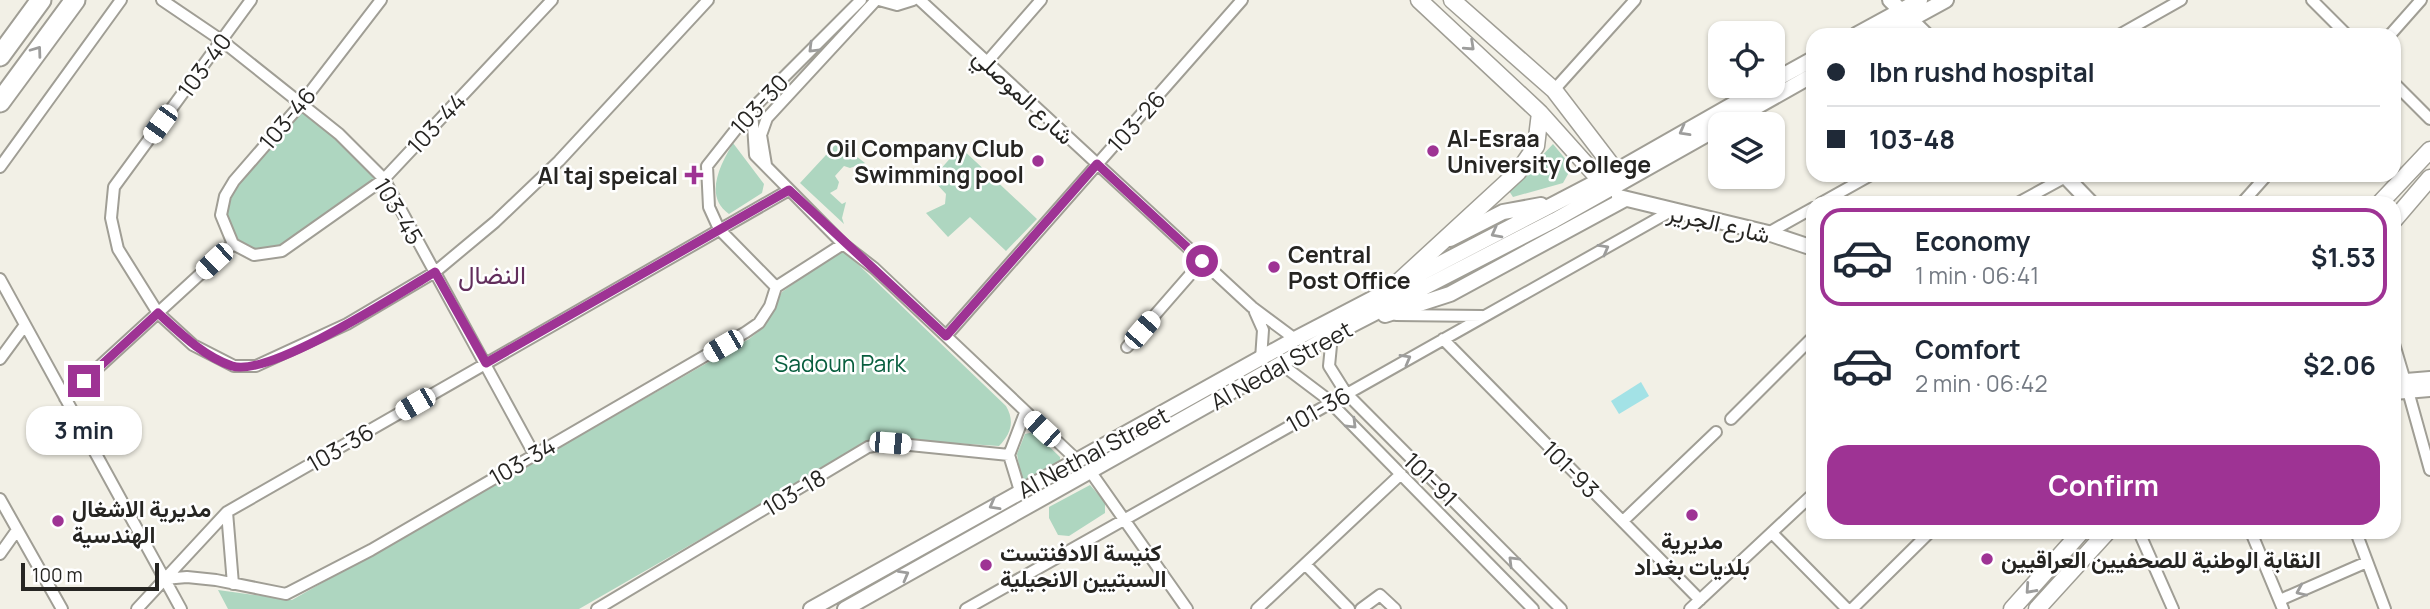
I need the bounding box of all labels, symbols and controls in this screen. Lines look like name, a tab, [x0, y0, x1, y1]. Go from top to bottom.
map controls	[1708, 21, 1785, 189]
button: locate	[1708, 21, 1785, 98]
street label: 103-40	[170, 26, 238, 104]
one-way arrow	[1461, 38, 1474, 51]
one-way arrow	[808, 40, 821, 53]
street label: شارع الموصلي	[964, 41, 1082, 154]
one-way arrow	[29, 46, 42, 59]
text: Ibn rushd hospital	[1869, 54, 2095, 90]
street label: 103-30	[723, 67, 795, 141]
street label: 103-46	[251, 80, 323, 156]
street label: 103-26	[1100, 83, 1172, 159]
street label: 103-44	[399, 85, 473, 161]
car	[140, 101, 181, 147]
button: layers	[1708, 112, 1785, 189]
text: 103-48	[1869, 121, 1955, 157]
place label: Al-Esraa University College	[1447, 122, 1651, 180]
one-way arrow	[1679, 123, 1691, 136]
place label: Oil Company Club Swimming pool	[827, 132, 1024, 190]
marker: Al-Esraa University College	[1425, 143, 1441, 159]
marker: Oil Company Club Swimming pool	[1030, 153, 1046, 169]
place label: Al taj speical	[537, 159, 678, 191]
marker: Al taj speical	[684, 165, 704, 185]
street label: 103-45	[367, 172, 431, 250]
street label: شارع الجرير	[1663, 195, 1773, 251]
text: Economy	[1915, 223, 2030, 259]
one-way arrow	[1490, 225, 1503, 238]
icon: car	[1831, 226, 1894, 289]
place label: Central Post Office	[1288, 238, 1411, 296]
car	[192, 239, 237, 283]
text: $1.53	[2311, 239, 2376, 275]
one-way arrow	[1597, 244, 1610, 257]
route start	[1186, 245, 1218, 277]
district label: النضال	[458, 256, 526, 292]
marker: Central Post Office	[1266, 259, 1282, 275]
text: 1 min · 06:41	[1915, 259, 2039, 291]
car	[1121, 307, 1164, 353]
street label: Al Nedal Street	[1204, 313, 1358, 417]
car	[700, 326, 747, 366]
text: Comfort	[1915, 331, 2021, 367]
icon: car	[1831, 334, 1894, 397]
park label: Sadoun Park	[774, 347, 907, 379]
text: $2.06	[2303, 347, 2376, 383]
one-way arrow	[1398, 354, 1411, 367]
route end	[68, 365, 100, 397]
text: 2 min · 06:42	[1915, 367, 2048, 399]
street label: 101-36	[1280, 378, 1356, 440]
car	[392, 384, 439, 424]
street label: Al Nethal Street	[1012, 399, 1174, 505]
callout: 3 min	[26, 406, 142, 454]
car	[1020, 407, 1065, 451]
text: 3 min	[54, 414, 114, 446]
street label: 103-36	[301, 415, 379, 479]
one-way arrow	[1343, 416, 1356, 429]
street label: 103-34	[483, 429, 561, 493]
car	[869, 431, 912, 455]
street label: 101-93	[1535, 433, 1607, 505]
street label: 101-91	[1397, 445, 1465, 513]
button: Confirm	[1827, 445, 2380, 525]
street label: 103-18	[757, 461, 831, 523]
place label: مديرية الاشغال الهندسية	[72, 492, 211, 550]
one-way arrow	[989, 497, 1002, 510]
marker: مديرية بلديات بغداد	[1684, 507, 1700, 523]
marker: مديرية الاشغال الهندسية	[50, 513, 66, 529]
place label: مديرية بلديات بغداد	[1634, 524, 1750, 582]
place label: كنيسة الادفنتست السبتيين الانجيلية	[1000, 536, 1166, 594]
place label: النقابة الوطنية للصحفيين العراقيين	[2001, 543, 2321, 575]
marker: النقابة الوطنية للصحفيين العراقيين	[1979, 551, 1995, 567]
one-way arrow	[1509, 556, 1522, 569]
marker: كنيسة الادفنتست السبتيين الانجيلية	[978, 557, 994, 573]
scale bar	[21, 560, 159, 592]
text: 100 m	[32, 562, 83, 588]
one-way arrow	[897, 570, 909, 583]
one-way arrow	[2026, 581, 2038, 594]
one-way arrow	[2296, 583, 2308, 597]

